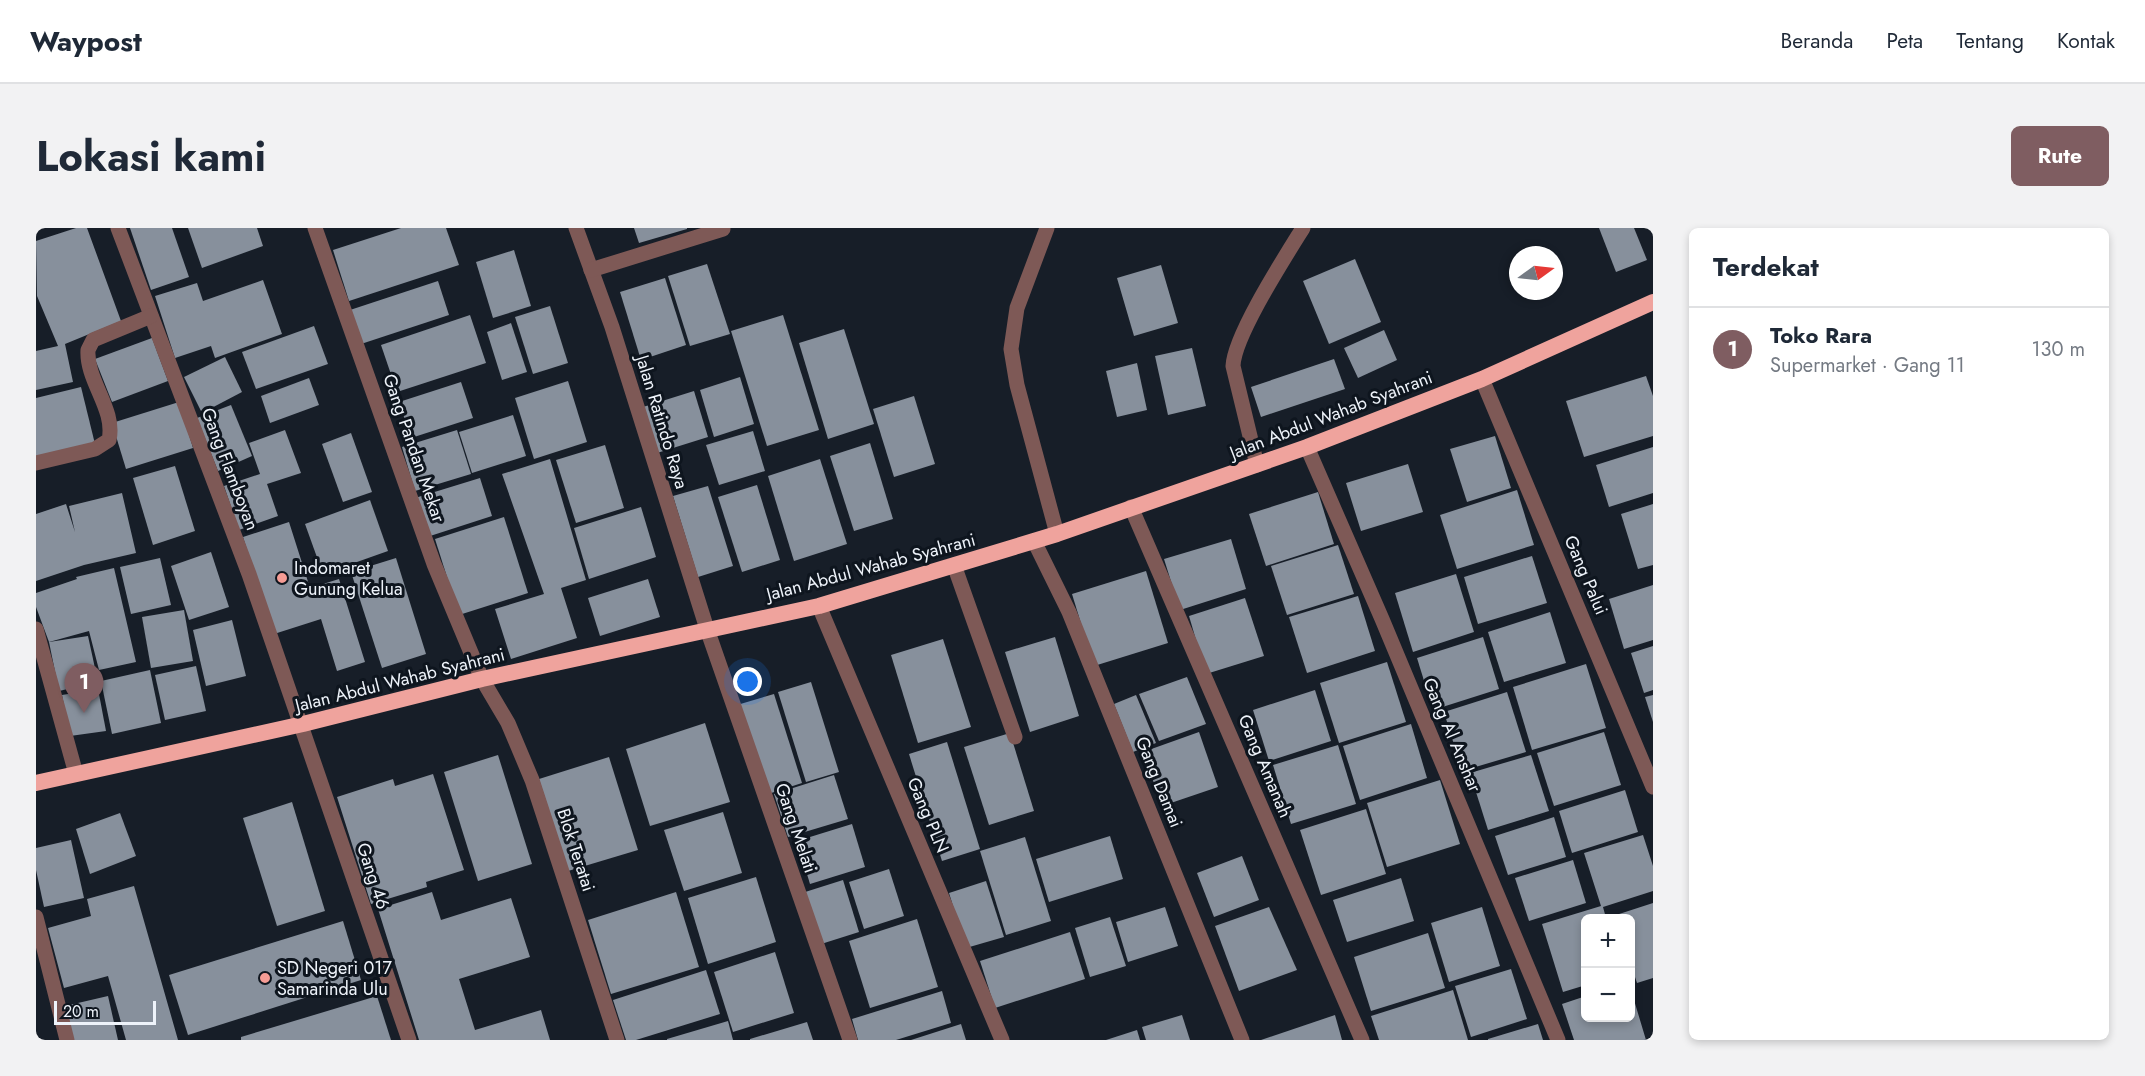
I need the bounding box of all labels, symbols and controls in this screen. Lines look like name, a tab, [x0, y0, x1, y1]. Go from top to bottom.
text: Waypost	[30, 21, 142, 62]
text: Beranda	[1780, 26, 1853, 56]
text: Peta	[1886, 26, 1923, 56]
text: Tentang	[1956, 26, 2024, 56]
text: Kontak	[2057, 26, 2115, 56]
text: Lokasi kami	[36, 126, 266, 187]
button: Rute	[2011, 126, 2109, 186]
north arrow	[1509, 246, 1563, 300]
text: Terdekat	[1713, 248, 1819, 286]
text: Toko Rara	[1770, 319, 1872, 351]
text: 1	[1727, 335, 1738, 364]
text: 130 m	[2031, 335, 2085, 364]
street label: Jalan Ratindo Raya	[629, 350, 695, 492]
text: Supermarket · Gang 11	[1770, 351, 1965, 380]
street label: Jalan Abdul Wahab Syahrani	[1224, 364, 1436, 466]
street label: Gang Pandan Mekar	[376, 370, 452, 527]
street label: Gang Flamboyan	[195, 404, 265, 534]
street label: Jalan Abdul Wahab Syahrani	[762, 527, 978, 608]
street label: Gang Palui	[1558, 531, 1614, 619]
place label: Indomaret Gunung Kelua	[294, 555, 403, 602]
marker: Indomaret Gunung Kelua	[275, 571, 289, 585]
street label: Jalan Abdul Wahab Syahrani	[290, 641, 508, 719]
pin: 1	[64, 664, 104, 713]
your location	[733, 667, 762, 696]
street label: Gang Al Anshar	[1416, 674, 1488, 797]
street label: Gang Amanah	[1232, 710, 1298, 822]
street label: Gang Damai	[1129, 733, 1189, 831]
street label: Gang PLN	[900, 773, 956, 857]
street label: Gang Melati	[769, 780, 823, 876]
street label: Blok Teratai	[550, 805, 602, 895]
street label: Gang 46	[350, 839, 396, 913]
map controls	[1581, 914, 1635, 1022]
button: +	[1581, 914, 1635, 968]
place label: SD Negeri 017 Samarinda Ulu	[277, 955, 392, 1002]
button: −	[1581, 968, 1635, 1022]
marker: SD Negeri 017 Samarinda Ulu	[258, 971, 272, 985]
scale bar	[54, 998, 156, 1026]
text: 20 m	[63, 1000, 99, 1023]

